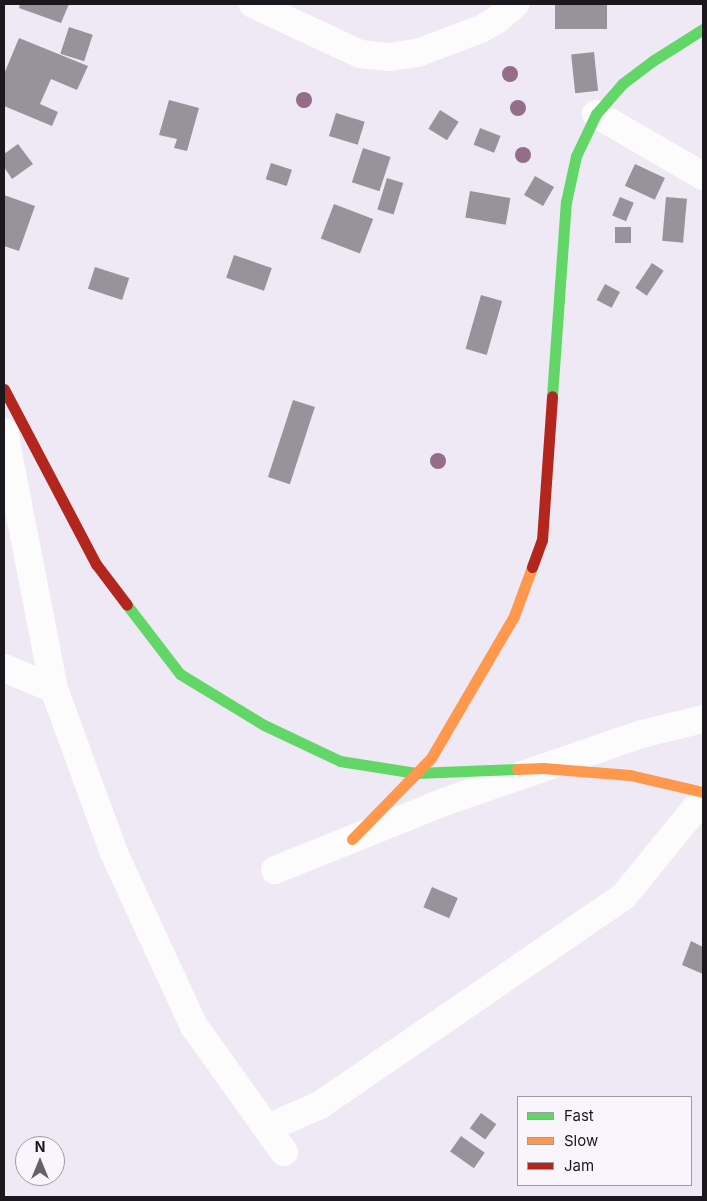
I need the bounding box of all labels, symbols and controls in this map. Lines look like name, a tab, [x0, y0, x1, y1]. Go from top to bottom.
legend	[517, 1096, 692, 1186]
text: Fast	[564, 1106, 594, 1125]
text: Slow	[564, 1131, 598, 1150]
north arrow	[15, 1136, 65, 1186]
text: N	[35, 1138, 45, 1155]
text: Jam	[564, 1156, 594, 1175]

